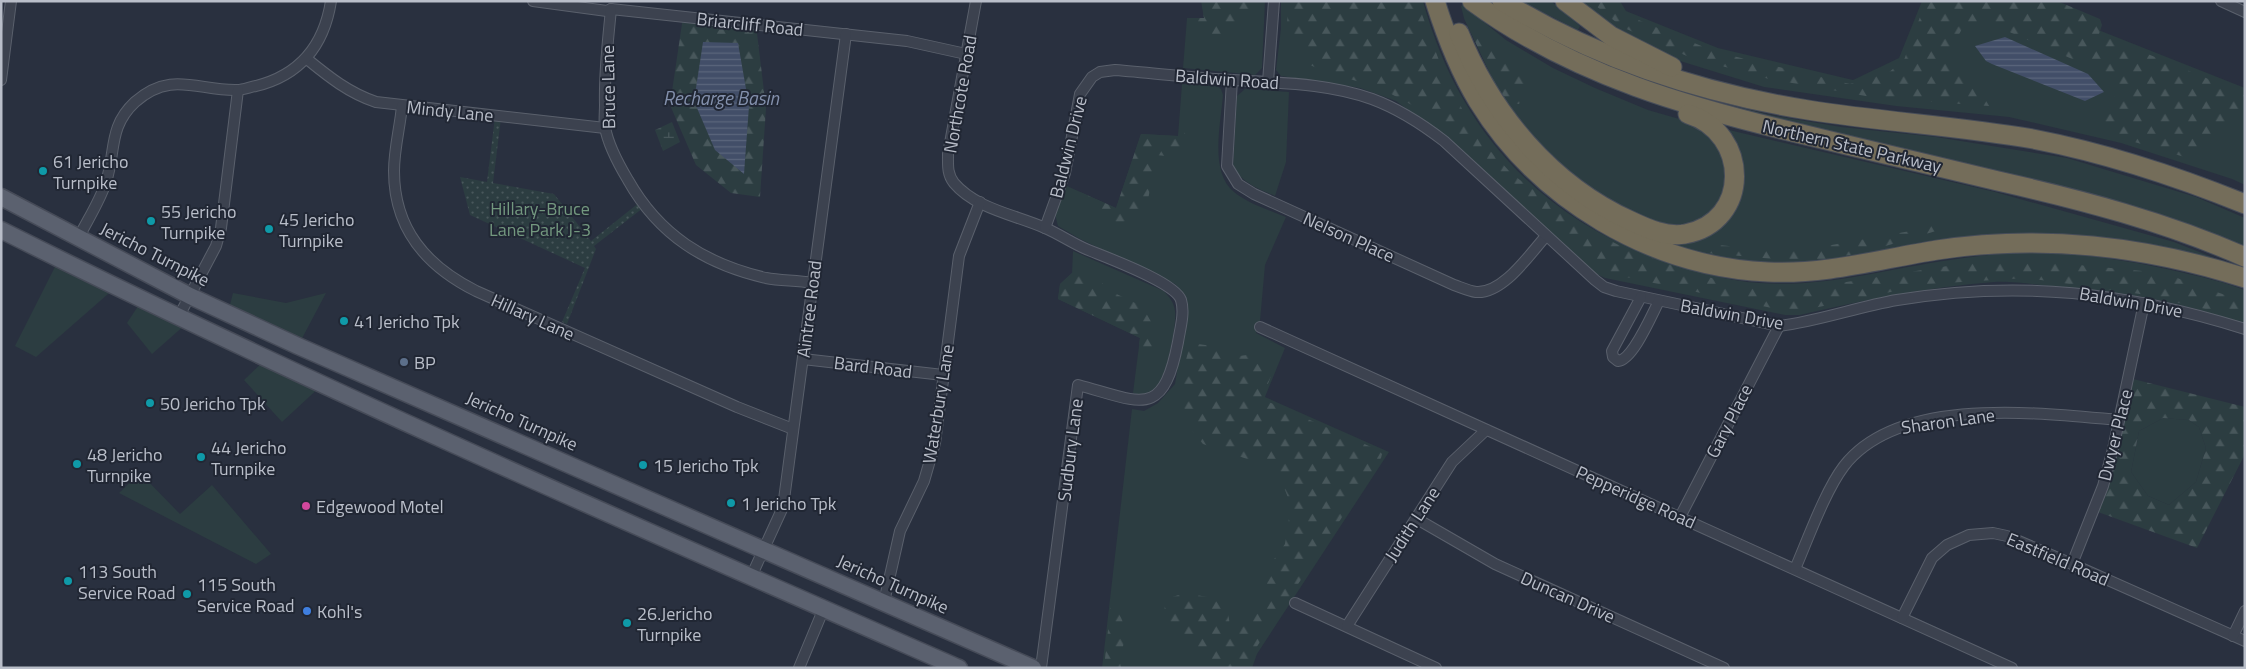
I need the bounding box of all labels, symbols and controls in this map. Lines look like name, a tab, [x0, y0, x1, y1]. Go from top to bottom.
street label: Briarcliff Road	[695, 5, 805, 43]
street label: Northcote Road	[936, 33, 984, 155]
street label: Bruce Lane	[594, 45, 622, 129]
street label: Baldwin Road	[1174, 62, 1280, 96]
water label: Recharge Basin	[663, 83, 779, 112]
street label: Mindy Lane	[405, 93, 495, 129]
street label: Baldwin Drive	[1042, 93, 1094, 201]
street label: Northern State Parkway	[1760, 112, 1944, 180]
place label: 61 Jericho Turnpike	[53, 148, 129, 196]
marker: 61 Jericho Turnpike	[37, 165, 49, 177]
park label: Hillary-Bruce Lane Park J-3	[489, 195, 591, 243]
place label: 55 Jericho Turnpike	[161, 198, 237, 246]
street label: Nelson Place	[1299, 205, 1399, 269]
place label: 45 Jericho Turnpike	[279, 206, 355, 254]
street label: Jericho Turnpike	[96, 215, 214, 293]
marker: 55 Jericho Turnpike	[145, 215, 157, 227]
marker: 45 Jericho Turnpike	[263, 223, 275, 235]
street label: Aintree Road	[790, 259, 828, 359]
street label: Baldwin Drive	[2077, 280, 2185, 324]
street label: Hillary Lane	[487, 287, 579, 347]
street label: Baldwin Drive	[1678, 292, 1786, 336]
place label: 41 Jericho Tpk	[354, 308, 460, 335]
marker: 41 Jericho Tpk	[338, 315, 350, 327]
street label: Waterbury Lane	[915, 342, 961, 466]
place label: BP	[414, 349, 436, 376]
street label: Bard Road	[832, 349, 914, 385]
marker: BP	[398, 356, 410, 368]
street label: Gary Place	[1699, 379, 1759, 463]
street label: Jericho Turnpike	[462, 384, 582, 458]
street label: Dwyer Place	[2091, 386, 2139, 484]
place label: 50 Jericho Tpk	[160, 390, 266, 417]
marker: 50 Jericho Tpk	[144, 397, 156, 409]
street label: Sudbury Lane	[1050, 397, 1090, 503]
street label: Sharon Lane	[1900, 401, 1996, 441]
place label: 44 Jericho Turnpike	[211, 434, 287, 482]
place label: 48 Jericho Turnpike	[87, 441, 163, 489]
marker: 44 Jericho Turnpike	[195, 451, 207, 463]
place label: 15 Jericho Tpk	[653, 452, 759, 479]
marker: 48 Jericho Turnpike	[71, 458, 83, 470]
street label: Pepperidge Road	[1572, 458, 1700, 536]
marker: 15 Jericho Tpk	[637, 459, 649, 471]
street label: Judith Lane	[1378, 481, 1446, 567]
place label: 1 Jericho Tpk	[741, 490, 837, 517]
place label: Edgewood Motel	[316, 493, 444, 520]
marker: 1 Jericho Tpk	[725, 497, 737, 509]
marker: Edgewood Motel	[300, 500, 312, 512]
street label: Eastfield Road	[2002, 525, 2114, 593]
street label: Jericho Turnpike	[833, 547, 953, 621]
place label: 113 South Service Road	[78, 558, 175, 606]
street label: Duncan Drive	[1517, 564, 1619, 630]
place label: 115 South Service Road	[197, 571, 294, 619]
marker: 113 South Service Road	[62, 575, 74, 587]
marker: 115 South Service Road	[181, 588, 193, 600]
place label: Kohl's	[317, 598, 362, 625]
place label: 26.Jericho Turnpike	[637, 600, 712, 648]
marker: Kohl's	[301, 605, 313, 617]
marker: 26.Jericho Turnpike	[621, 617, 633, 629]

